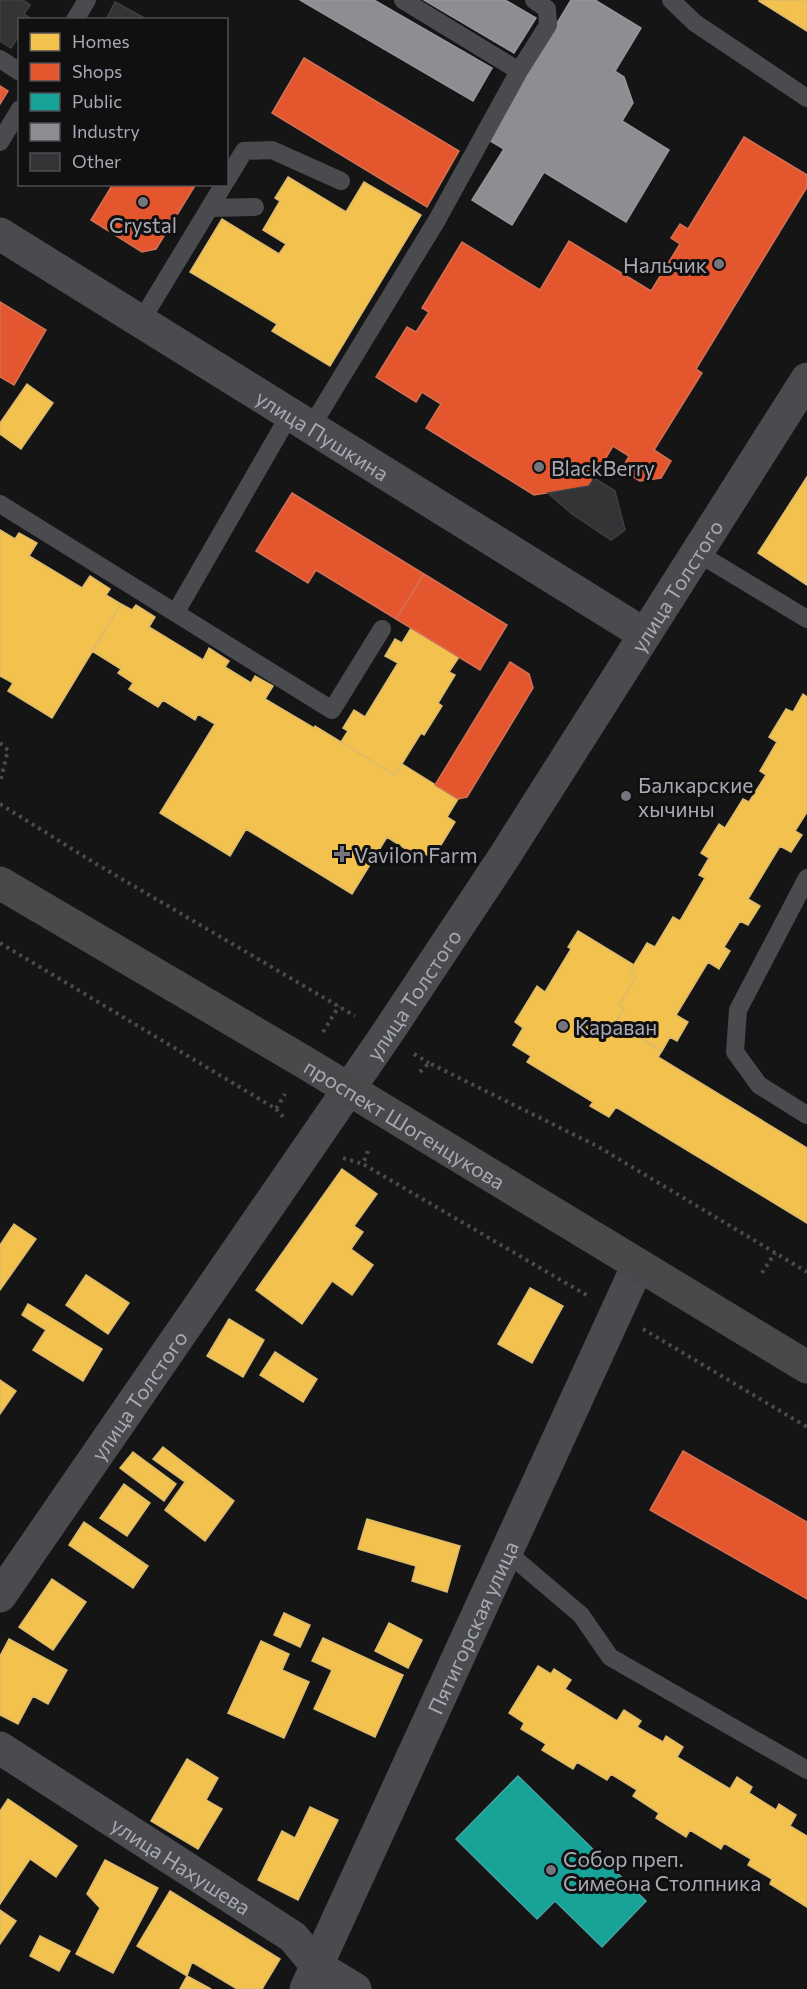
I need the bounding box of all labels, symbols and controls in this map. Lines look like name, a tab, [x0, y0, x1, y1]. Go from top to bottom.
legend	[18, 18, 228, 186]
text: Homes	[72, 30, 130, 52]
text: Shops	[72, 60, 122, 82]
text: Public	[72, 90, 122, 112]
text: Industry	[72, 120, 140, 142]
text: Other	[72, 150, 121, 172]
marker: Crystal	[136, 195, 150, 209]
place label: Crystal	[109, 212, 177, 237]
place label: Нальчик	[623, 252, 707, 277]
marker: Нальчик	[712, 257, 726, 271]
street label: улица Пушкина	[252, 384, 394, 485]
place label: BlackBerry	[551, 455, 655, 480]
marker: BlackBerry	[532, 460, 546, 474]
street label: улица Толстого	[625, 515, 727, 656]
place label: Балкарские хычины	[638, 772, 753, 821]
marker: Балкарские хычины	[619, 789, 633, 803]
place label: Vavilon Farm	[354, 842, 477, 867]
marker: Vavilon Farm	[335, 847, 349, 861]
street label: улица Толстого	[360, 924, 466, 1064]
place label: Караван	[575, 1014, 657, 1039]
marker: Караван	[556, 1019, 570, 1033]
street label: проспект Шогенцукова	[300, 1053, 510, 1194]
street label: улица Толстого	[85, 1325, 192, 1465]
street label: Пятигорская улица	[421, 1537, 522, 1718]
street label: улица Нахушева	[107, 1811, 256, 1919]
place label: Собор преп. Симеона Столпника	[563, 1846, 761, 1895]
marker: Собор преп. Симеона Столпника	[544, 1863, 558, 1877]

